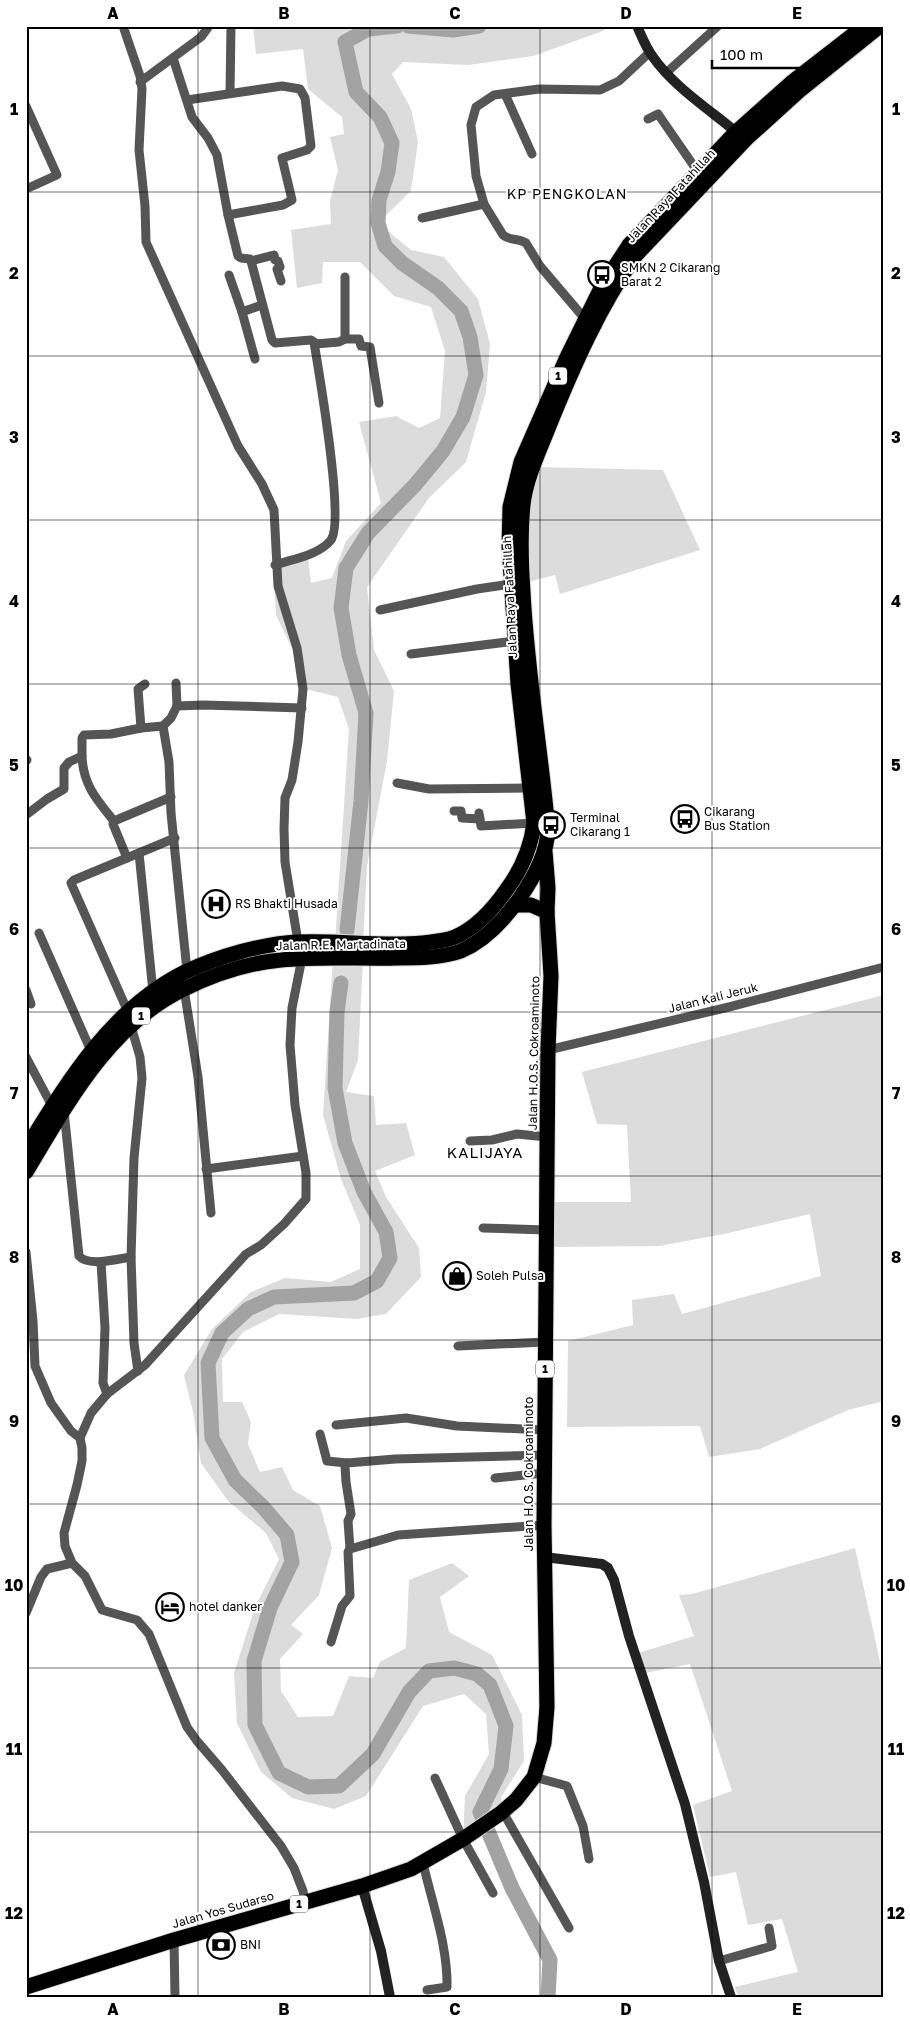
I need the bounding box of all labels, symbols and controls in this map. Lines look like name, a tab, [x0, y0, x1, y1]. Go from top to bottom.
text: A	[107, 3, 119, 23]
text: B	[278, 3, 290, 23]
text: C	[449, 3, 461, 23]
text: D	[620, 3, 632, 23]
text: E	[792, 3, 802, 23]
scale bar	[712, 38, 836, 70]
text: 100 m	[720, 45, 763, 63]
text: 1	[10, 99, 18, 119]
text: 1	[892, 99, 900, 119]
street label: Jalan Raya Fatahillah	[623, 146, 718, 246]
district label: KP PENGKOLAN	[507, 185, 627, 202]
bus stop icon: SMKN 2 Cikarang Barat 2	[587, 260, 617, 290]
place label: SMKN 2 Cikarang Barat 2	[621, 260, 720, 289]
text: 2	[9, 263, 19, 283]
text: 2	[891, 263, 901, 283]
road number: 1	[549, 368, 567, 384]
text: 3	[9, 427, 19, 447]
text: 3	[891, 427, 901, 447]
street label: Jalan Raya Fatahillah	[499, 535, 520, 659]
text: 4	[9, 591, 19, 611]
text: 4	[891, 591, 901, 611]
text: 5	[9, 755, 19, 775]
text: 5	[891, 755, 901, 775]
bus stop icon: Cikarang Bus Station	[670, 804, 700, 834]
place label: Cikarang Bus Station	[704, 804, 770, 833]
bus stop icon: Terminal Cikarang 1	[536, 810, 566, 840]
place label: Terminal Cikarang 1	[570, 810, 630, 839]
hospital icon: RS Bhakti Husada	[201, 889, 231, 919]
place label: RS Bhakti Husada	[235, 896, 338, 911]
text: 6	[9, 919, 19, 939]
text: 6	[891, 919, 901, 939]
street label: Jalan R.E. Martadinata	[276, 936, 406, 953]
street label: Jalan H.O.S. Cokroaminoto	[525, 976, 542, 1130]
street label: Jalan Kali Jeruk	[667, 979, 759, 1016]
road number: 1	[132, 1008, 150, 1024]
text: 7	[10, 1083, 19, 1103]
text: 7	[892, 1083, 901, 1103]
district label: KALIJAYA	[447, 1143, 523, 1161]
text: 8	[9, 1247, 19, 1267]
text: 8	[891, 1247, 901, 1267]
shop icon: Soleh Pulsa	[442, 1261, 472, 1291]
place label: Soleh Pulsa	[476, 1268, 544, 1283]
road number: 1	[536, 1360, 554, 1378]
street label: Jalan H.O.S. Cokroaminoto	[521, 1397, 536, 1551]
text: 9	[9, 1411, 19, 1431]
text: 9	[891, 1411, 901, 1431]
text: 10	[5, 1575, 23, 1595]
text: 10	[887, 1575, 905, 1595]
hotel icon: hotel danker	[155, 1592, 185, 1622]
place label: hotel danker	[189, 1599, 262, 1614]
text: 11	[6, 1739, 22, 1759]
text: 11	[888, 1739, 904, 1759]
street label: Jalan Yos Sudarso	[170, 1888, 275, 1931]
road number: 1	[290, 1896, 308, 1912]
text: 12	[5, 1903, 23, 1923]
text: 12	[887, 1903, 905, 1923]
bank icon: BNI	[206, 1930, 236, 1960]
place label: BNI	[240, 1937, 261, 1952]
text: A	[107, 1999, 119, 2019]
text: B	[278, 1999, 290, 2019]
text: C	[449, 1999, 461, 2019]
text: D	[620, 1999, 632, 2019]
text: E	[792, 1999, 802, 2019]

